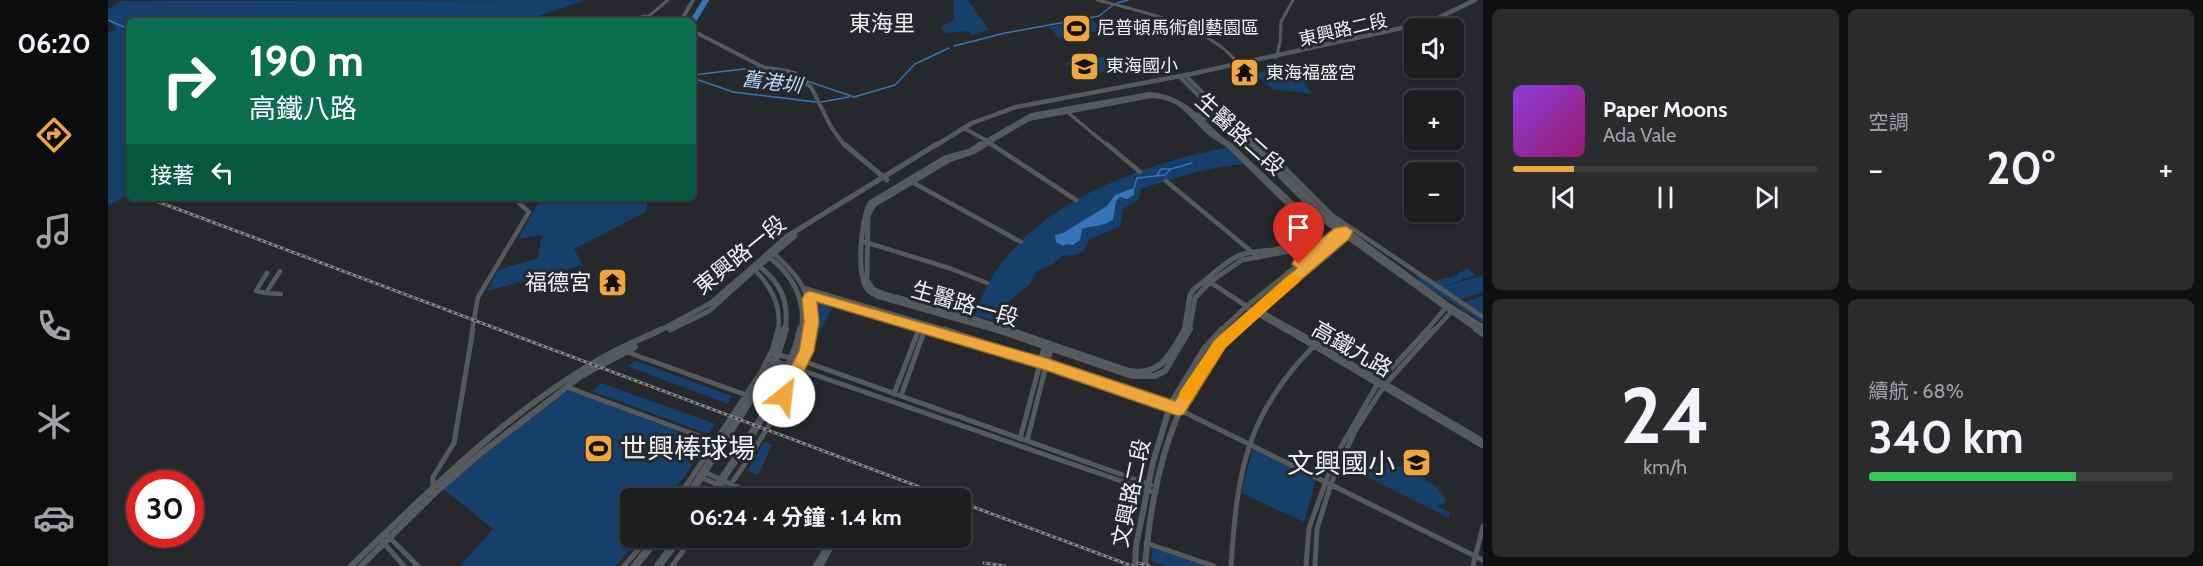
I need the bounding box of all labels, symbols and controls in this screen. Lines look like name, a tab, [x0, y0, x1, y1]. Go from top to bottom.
street label: 東興路二段	[1297, 9, 1389, 51]
district label: 東海里	[849, 10, 915, 37]
sports icon: 尼普頓馬術創藝園區	[1060, 12, 1092, 44]
place label: 尼普頓馬術創藝園區	[1097, 17, 1259, 39]
map controls	[1404, 18, 1464, 222]
button: sound	[1404, 18, 1464, 78]
text: 06:20	[17, 27, 91, 60]
text: 190 m	[249, 35, 364, 87]
icon: right	[150, 42, 228, 120]
school or university icon: 東海國小	[1069, 50, 1101, 82]
place label: 東海國小	[1106, 55, 1178, 77]
temple icon: 東海福盛宮	[1229, 57, 1261, 89]
place label: 東海福盛宮	[1266, 62, 1356, 84]
water label: 舊港圳	[741, 66, 806, 98]
street label: 生醫路二段	[1190, 87, 1290, 181]
button: +	[1404, 90, 1464, 150]
text: 高鐵八路	[249, 92, 357, 125]
text: Paper Moons	[1603, 96, 1727, 123]
text: 空調	[1869, 110, 1909, 134]
icon: directions	[33, 114, 75, 156]
text: Ada Vale	[1603, 123, 1676, 147]
text: 20°	[1986, 141, 2055, 195]
text: −	[1869, 149, 1883, 189]
text: +	[2158, 149, 2173, 189]
icon: left	[206, 156, 239, 189]
text: 接著	[150, 162, 194, 189]
button: −	[1404, 162, 1464, 222]
icon: previous	[1547, 181, 1580, 214]
icon: pause	[1649, 181, 1682, 214]
icon: next	[1750, 181, 1783, 214]
pin	[1273, 202, 1324, 264]
icon: music	[33, 210, 75, 252]
street label: 東興路一段	[689, 210, 791, 300]
icon: arrive	[1282, 211, 1315, 244]
temple icon: 福德宮	[596, 266, 628, 298]
place label: 福德宮	[525, 269, 591, 296]
street label: 生醫路一段	[908, 276, 1022, 332]
icon: phone	[33, 305, 75, 347]
street label: 高鐵九路	[1307, 315, 1397, 383]
position arrow	[752, 364, 816, 428]
text: 24	[1620, 368, 1710, 463]
text: 續航 · 68%	[1869, 379, 1964, 403]
icon: climate	[33, 401, 75, 443]
text: 340 km	[1869, 410, 2024, 464]
sports icon: 世興棒球場	[583, 432, 615, 464]
place label: 世興棒球場	[620, 432, 755, 465]
street label: 文興路二段	[1106, 436, 1156, 550]
place label: 文興國小	[1287, 447, 1395, 480]
school or university icon: 文興國小	[1400, 447, 1432, 479]
text: km/h	[1643, 455, 1687, 479]
speed limit sign: 30	[126, 470, 204, 548]
icon: car	[33, 497, 75, 539]
text: 06:24 · 4 分鐘 · 1.4 km	[689, 504, 902, 531]

